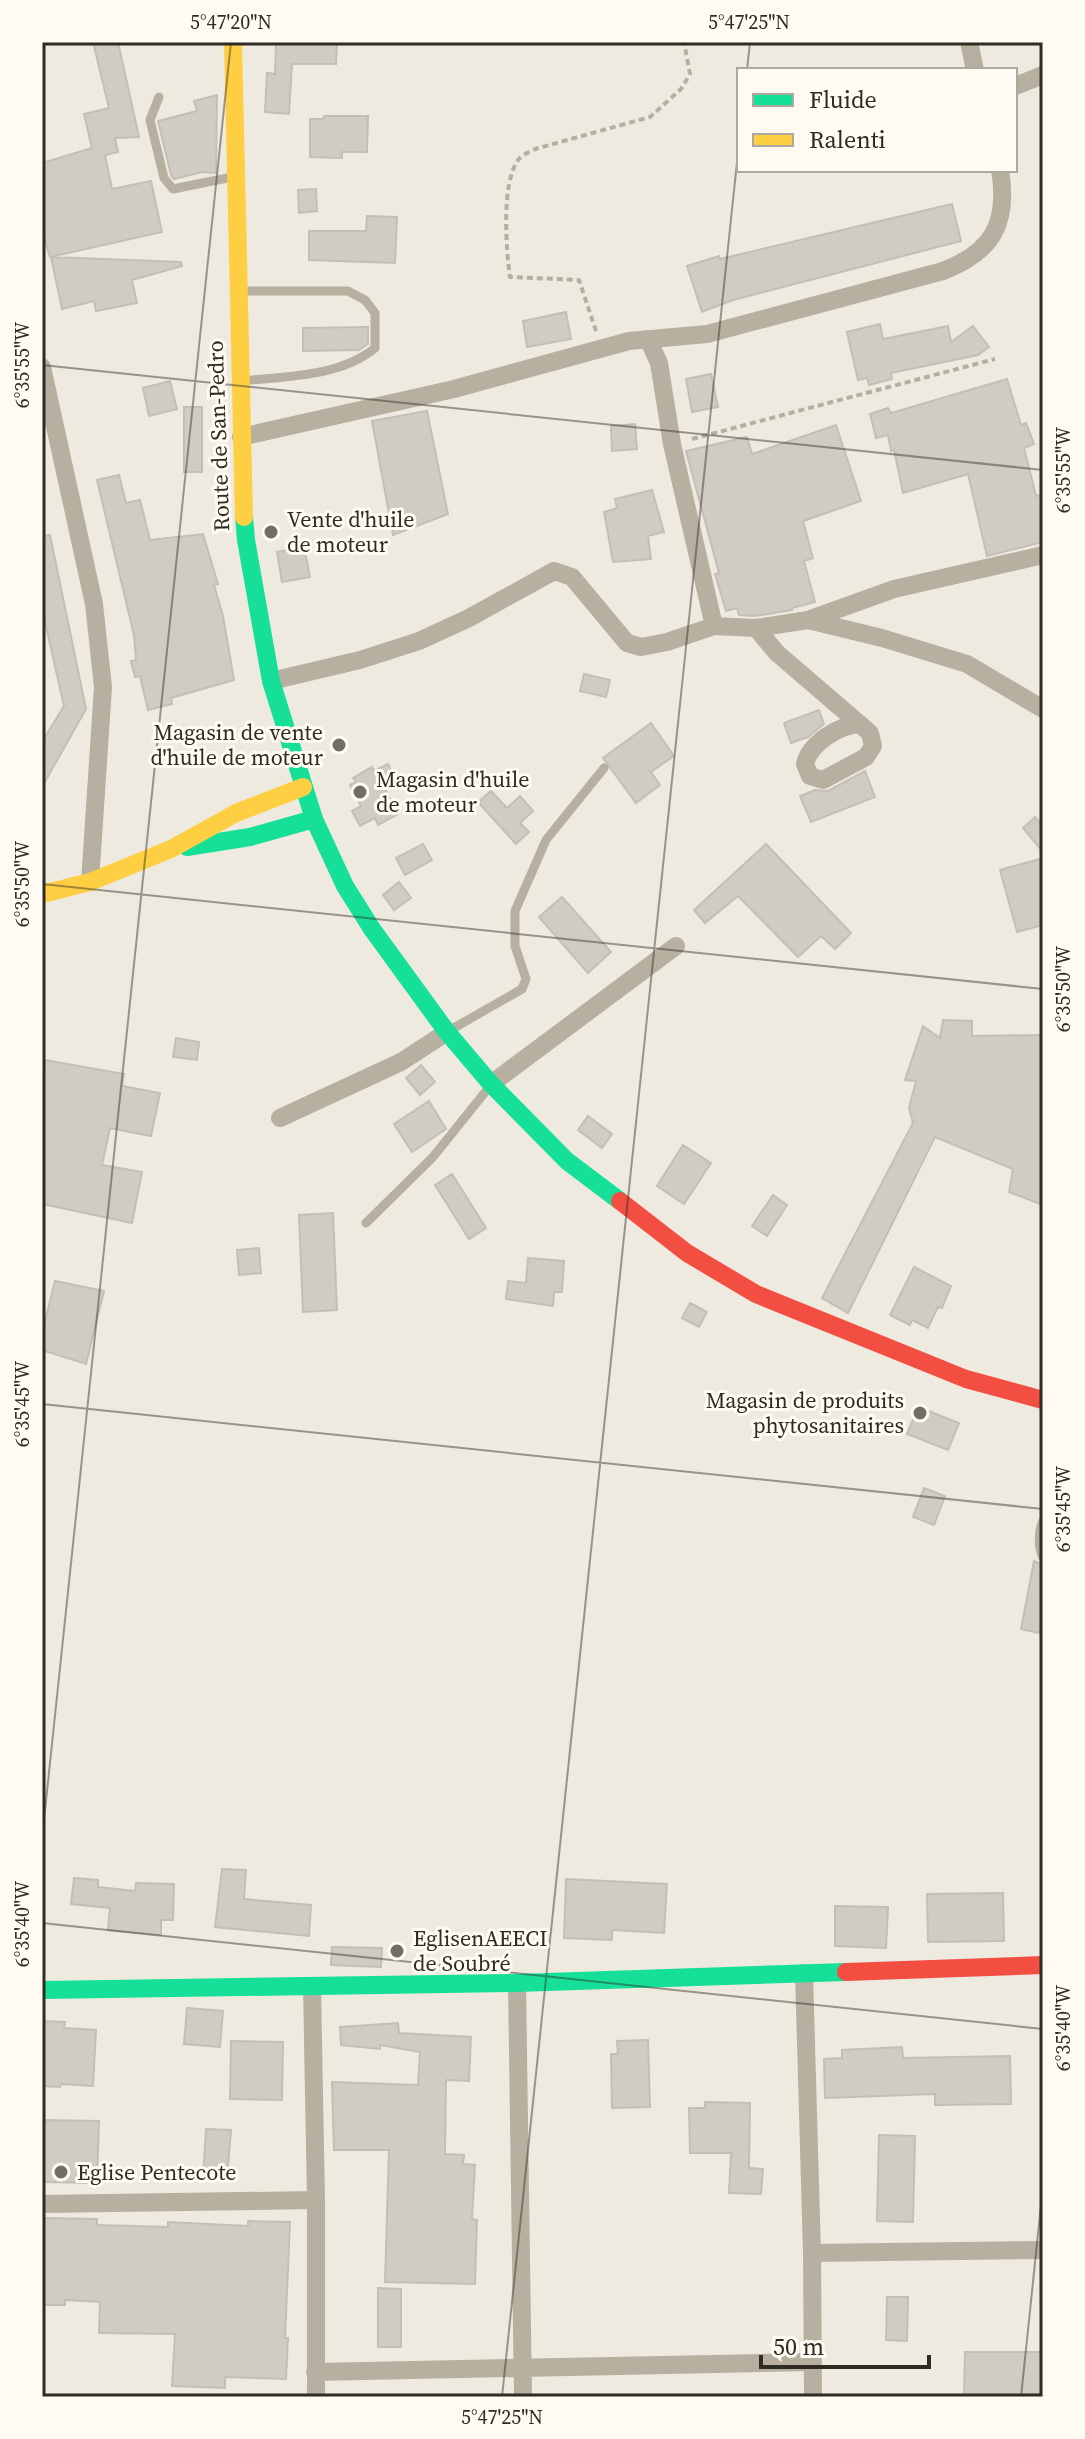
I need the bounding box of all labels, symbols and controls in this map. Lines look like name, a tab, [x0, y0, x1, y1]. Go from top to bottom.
text: 5°47'20"N	[190, 8, 272, 36]
text: 5°47'25"N	[708, 8, 790, 36]
legend	[737, 68, 1017, 172]
text: Fluide	[809, 83, 877, 116]
text: Ralenti	[809, 123, 886, 156]
text: 6°35'55"W	[8, 321, 36, 408]
street label: Route de San-Pedro	[200, 340, 236, 532]
text: 6°35'55"W	[1049, 426, 1077, 513]
place label: Vente d'huile de moteur	[287, 504, 415, 559]
marker: Vente d'huile de moteur	[262, 523, 280, 541]
place label: Magasin de vente d'huile de moteur	[151, 717, 324, 772]
marker: Magasin de vente d'huile de moteur	[330, 736, 348, 754]
place label: Magasin d'huile de moteur	[376, 764, 529, 819]
marker: Magasin d'huile de moteur	[351, 783, 369, 801]
text: 6°35'50"W	[8, 840, 36, 927]
text: 6°35'50"W	[1049, 945, 1077, 1032]
text: 6°35'45"W	[8, 1360, 36, 1447]
place label: Magasin de produits phytosanitaires	[706, 1385, 904, 1440]
marker: Magasin de produits phytosanitaires	[911, 1404, 929, 1422]
text: 6°35'45"W	[1049, 1465, 1077, 1552]
text: 6°35'40"W	[8, 1880, 36, 1967]
place label: EglisenAEECI de Soubré	[413, 1923, 547, 1978]
marker: EglisenAEECI de Soubré	[388, 1942, 406, 1960]
text: 6°35'40"W	[1049, 1984, 1077, 2071]
place label: Eglise Pentecote	[77, 2157, 237, 2187]
marker: Eglise Pentecote	[52, 2163, 70, 2181]
scale bar	[761, 2319, 929, 2369]
text: 50 m	[773, 2330, 824, 2363]
text: 5°47'25"N	[461, 2403, 543, 2431]

